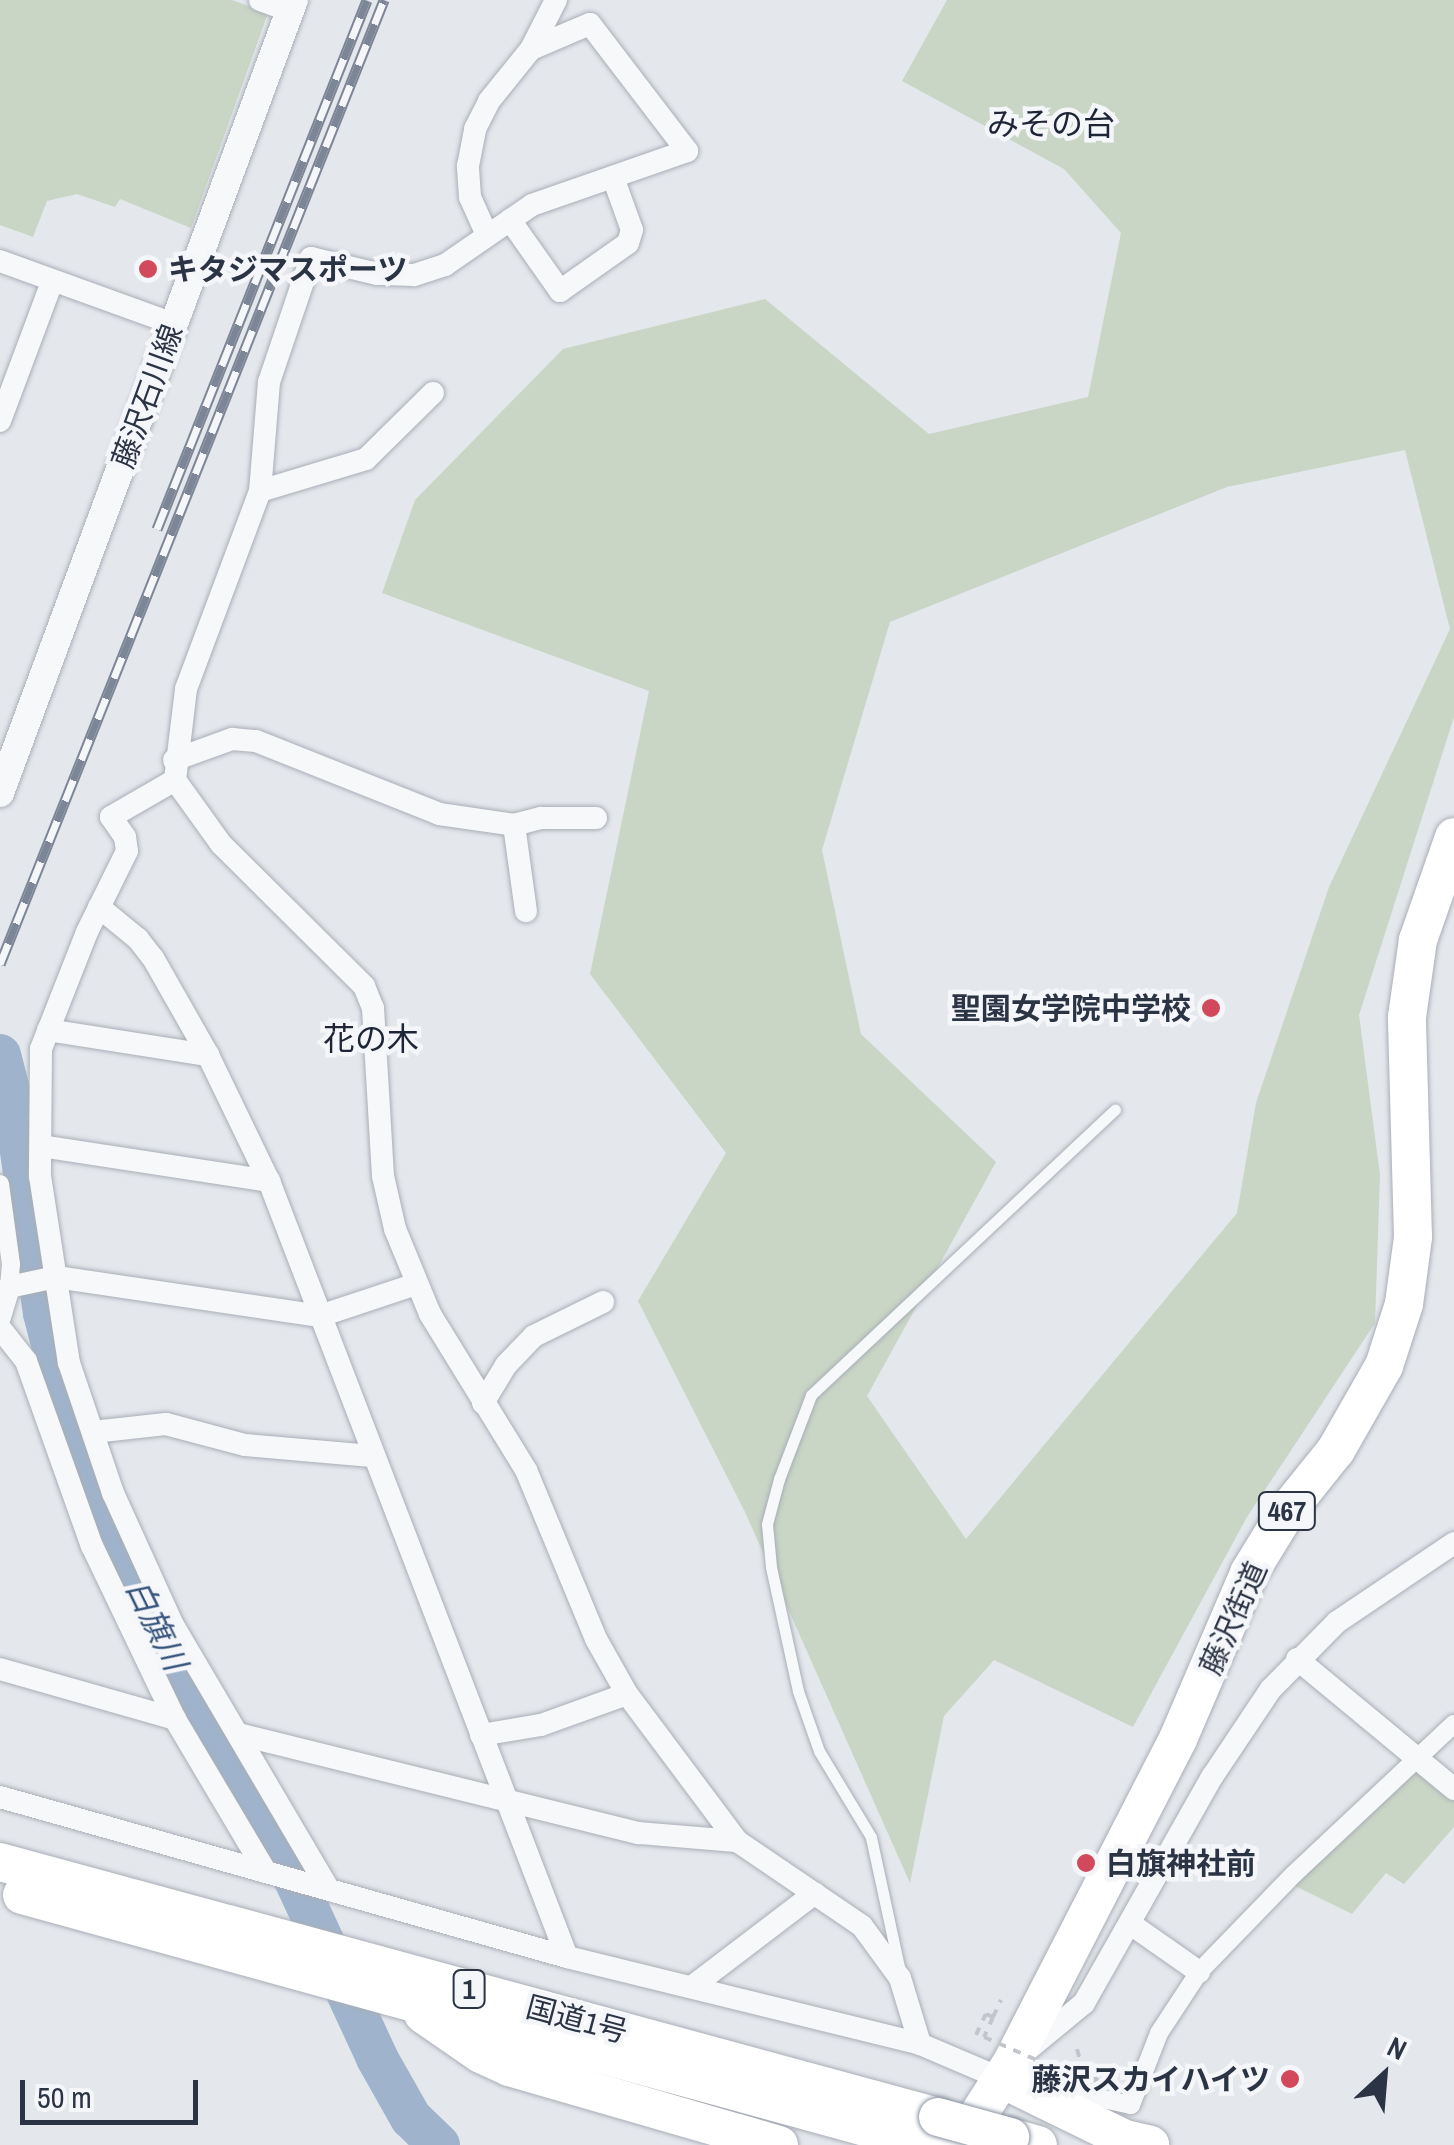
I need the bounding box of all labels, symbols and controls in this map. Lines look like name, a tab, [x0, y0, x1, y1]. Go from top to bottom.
district label: みその台	[987, 105, 1115, 143]
place label: キタジマスポーツ	[168, 251, 408, 287]
marker: キタジマスポーツ	[137, 258, 159, 280]
street label: 藤沢石川線	[104, 319, 190, 473]
place label: 聖園女学院中学校	[951, 990, 1191, 1026]
marker: 聖園女学院中学校	[1200, 997, 1222, 1019]
district label: 花の木	[323, 1020, 419, 1058]
road number: 467	[1257, 1488, 1317, 1534]
street label: 藤沢街道	[1192, 1556, 1274, 1680]
water label: 白旗川	[118, 1573, 194, 1677]
place label: 白旗神社前	[1106, 1845, 1256, 1881]
marker: 白旗神社前	[1075, 1852, 1097, 1874]
road number: 1	[452, 1966, 486, 2012]
street label: 国道1号	[522, 1988, 632, 2050]
north arrow	[1334, 2025, 1434, 2125]
text: N	[1381, 2027, 1413, 2069]
scale bar	[25, 2060, 202, 2122]
place label: 藤沢スカイハイツ	[1030, 2061, 1270, 2097]
marker: 藤沢スカイハイツ	[1279, 2068, 1301, 2090]
text: 50 m	[37, 2077, 92, 2117]

